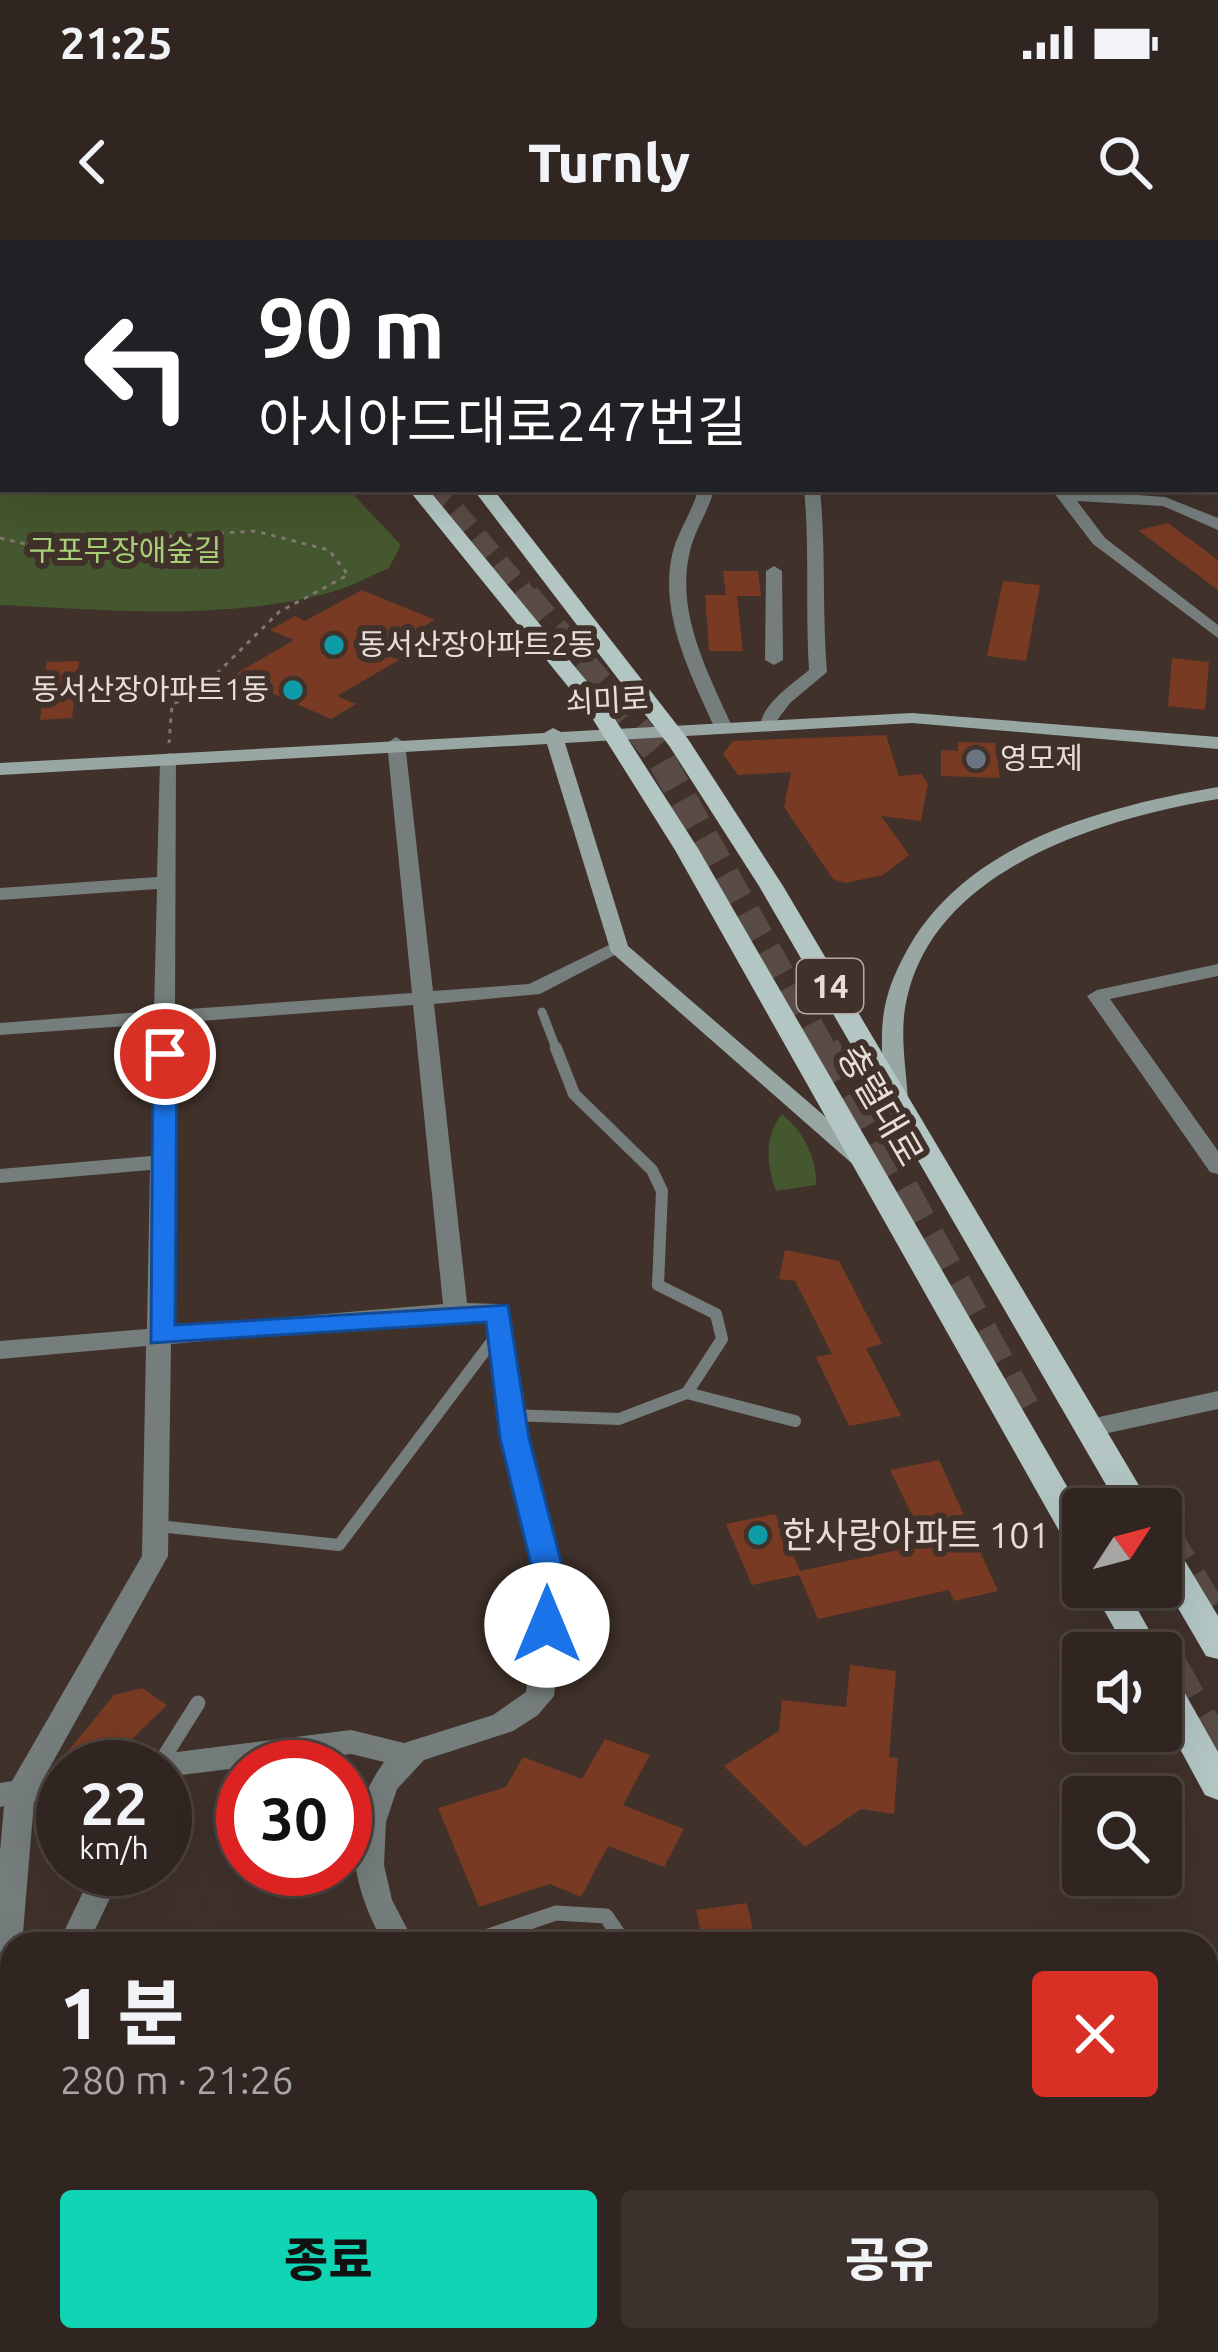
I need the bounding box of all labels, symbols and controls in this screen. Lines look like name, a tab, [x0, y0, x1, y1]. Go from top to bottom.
text: 21:25	[60, 17, 173, 68]
icon: back	[60, 129, 126, 195]
icon: search	[1092, 129, 1158, 195]
text: Turnly	[528, 132, 690, 192]
text: 90 m	[258, 280, 445, 374]
icon: left	[60, 288, 216, 444]
text: 아시아드대로247번길	[258, 391, 747, 451]
park label: 구포무장애숲길	[28, 533, 222, 567]
place label: 동서산장아파트2동	[358, 627, 596, 661]
marker: 동서산장아파트2동	[321, 632, 347, 658]
place label: 동서산장아파트1동	[31, 672, 269, 706]
marker: 동서산장아파트1동	[280, 677, 306, 703]
street label: 쇠미로	[565, 681, 649, 719]
place label: 영모제	[1000, 741, 1083, 775]
marker: 영모제	[963, 746, 989, 772]
road number: 14	[797, 959, 863, 1013]
pin	[114, 1003, 216, 1105]
icon: arrive	[132, 1021, 198, 1087]
street label: 충렬대로	[831, 1037, 932, 1172]
north arrow	[1062, 1488, 1182, 1608]
map controls	[1062, 1488, 1182, 1896]
place label: 한사랑아파트 101	[782, 1514, 1050, 1555]
marker: 한사랑아파트 101	[745, 1522, 771, 1548]
position arrow	[484, 1562, 610, 1688]
button: sound	[1062, 1632, 1182, 1752]
speed limit sign: 30	[216, 1740, 372, 1896]
text: 22	[80, 1769, 148, 1836]
button: search	[1062, 1776, 1182, 1896]
text: km/h	[79, 1831, 149, 1865]
button: close	[1032, 1971, 1158, 2097]
text: 1 분	[60, 1972, 184, 2053]
text: 280 m · 21:26	[60, 2058, 294, 2101]
button: 종료	[60, 2190, 597, 2328]
button: 공유	[621, 2190, 1158, 2328]

